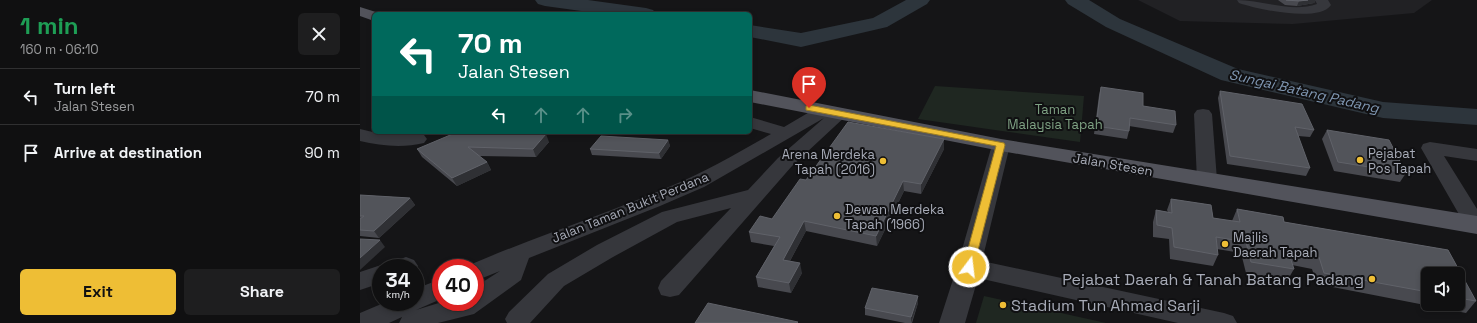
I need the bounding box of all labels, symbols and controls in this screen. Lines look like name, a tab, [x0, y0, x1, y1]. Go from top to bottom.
text: 1 min	[20, 10, 79, 41]
button: close	[298, 13, 340, 55]
text: 70 m	[458, 25, 523, 61]
icon: left	[392, 28, 444, 80]
text: 160 m · 06:10	[20, 41, 99, 58]
text: Jalan Stesen	[458, 60, 570, 83]
water label: Sungai Batang Padang	[1227, 65, 1382, 117]
pin	[792, 67, 826, 108]
icon: arrive	[798, 73, 820, 95]
text: Turn left	[54, 79, 116, 98]
icon: left	[20, 86, 42, 108]
text: 70 m	[305, 87, 340, 106]
text: Jalan Stesen	[54, 98, 135, 115]
park label: Taman Malaysia Tapah	[1007, 101, 1103, 133]
icon: left	[488, 104, 510, 126]
icon: ahead	[530, 104, 552, 126]
icon: ahead	[572, 104, 594, 126]
icon: right	[614, 104, 636, 126]
icon: arrive	[20, 142, 42, 164]
text: Arrive at destination	[54, 143, 202, 162]
text: 90 m	[304, 143, 340, 162]
place label: Pejabat Pos Tapah	[1368, 145, 1431, 177]
place label: Arena Merdeka Tapah (2016)	[782, 146, 876, 178]
street label: Jalan Stesen	[1072, 149, 1154, 180]
marker: Pejabat Pos Tapah	[1355, 155, 1365, 165]
marker: Arena Merdeka Tapah (2016)	[878, 156, 888, 166]
street label: Jalan Taman Bukit Perdana	[549, 168, 712, 247]
place label: Dewan Merdeka Tapah (1966)	[845, 201, 945, 233]
marker: Dewan Merdeka Tapah (1966)	[832, 211, 842, 221]
place label: Majlis Daerah Tapah	[1233, 229, 1318, 261]
marker: Majlis Daerah Tapah	[1220, 239, 1230, 249]
position arrow	[948, 246, 990, 288]
speed limit sign: 40	[432, 259, 484, 311]
text: 34	[386, 267, 410, 293]
map controls	[1421, 267, 1465, 311]
button: sound	[1421, 267, 1465, 311]
button: Exit	[20, 269, 176, 315]
button: Share	[184, 269, 340, 315]
place label: Pejabat Daerah & Tanah Batang Padang	[1062, 269, 1364, 290]
marker: Pejabat Daerah & Tanah Batang Padang	[1367, 274, 1377, 284]
text: km/h	[386, 288, 410, 301]
place label: Stadium Tun Ahmad Sarji	[1011, 295, 1200, 316]
marker: Stadium Tun Ahmad Sarji	[998, 300, 1008, 310]

